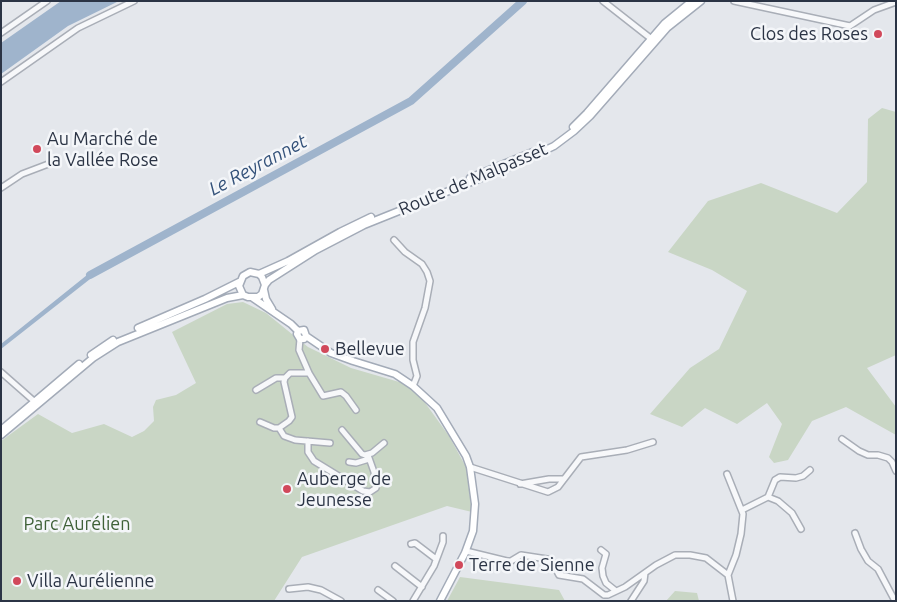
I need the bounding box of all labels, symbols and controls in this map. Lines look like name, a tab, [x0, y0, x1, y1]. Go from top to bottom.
place label: Clos des Roses	[750, 23, 868, 45]
marker: Clos des Roses	[872, 28, 884, 40]
place label: Au Marché de la Vallée Rose	[47, 128, 158, 170]
water label: Le Reyrannet	[205, 130, 311, 200]
street label: Route de Malpasset	[395, 138, 551, 220]
marker: Au Marché de la Vallée Rose	[31, 143, 43, 155]
place label: Bellevue	[335, 338, 405, 360]
marker: Bellevue	[319, 343, 331, 355]
place label: Auberge de Jeunesse	[297, 468, 391, 510]
marker: Auberge de Jeunesse	[281, 483, 293, 495]
park label: Parc Aurélien	[23, 513, 131, 535]
place label: Terre de Sienne	[469, 554, 595, 576]
marker: Terre de Sienne	[453, 559, 465, 571]
place label: Villa Aurélienne	[27, 570, 154, 592]
marker: Villa Aurélienne	[11, 575, 23, 587]

